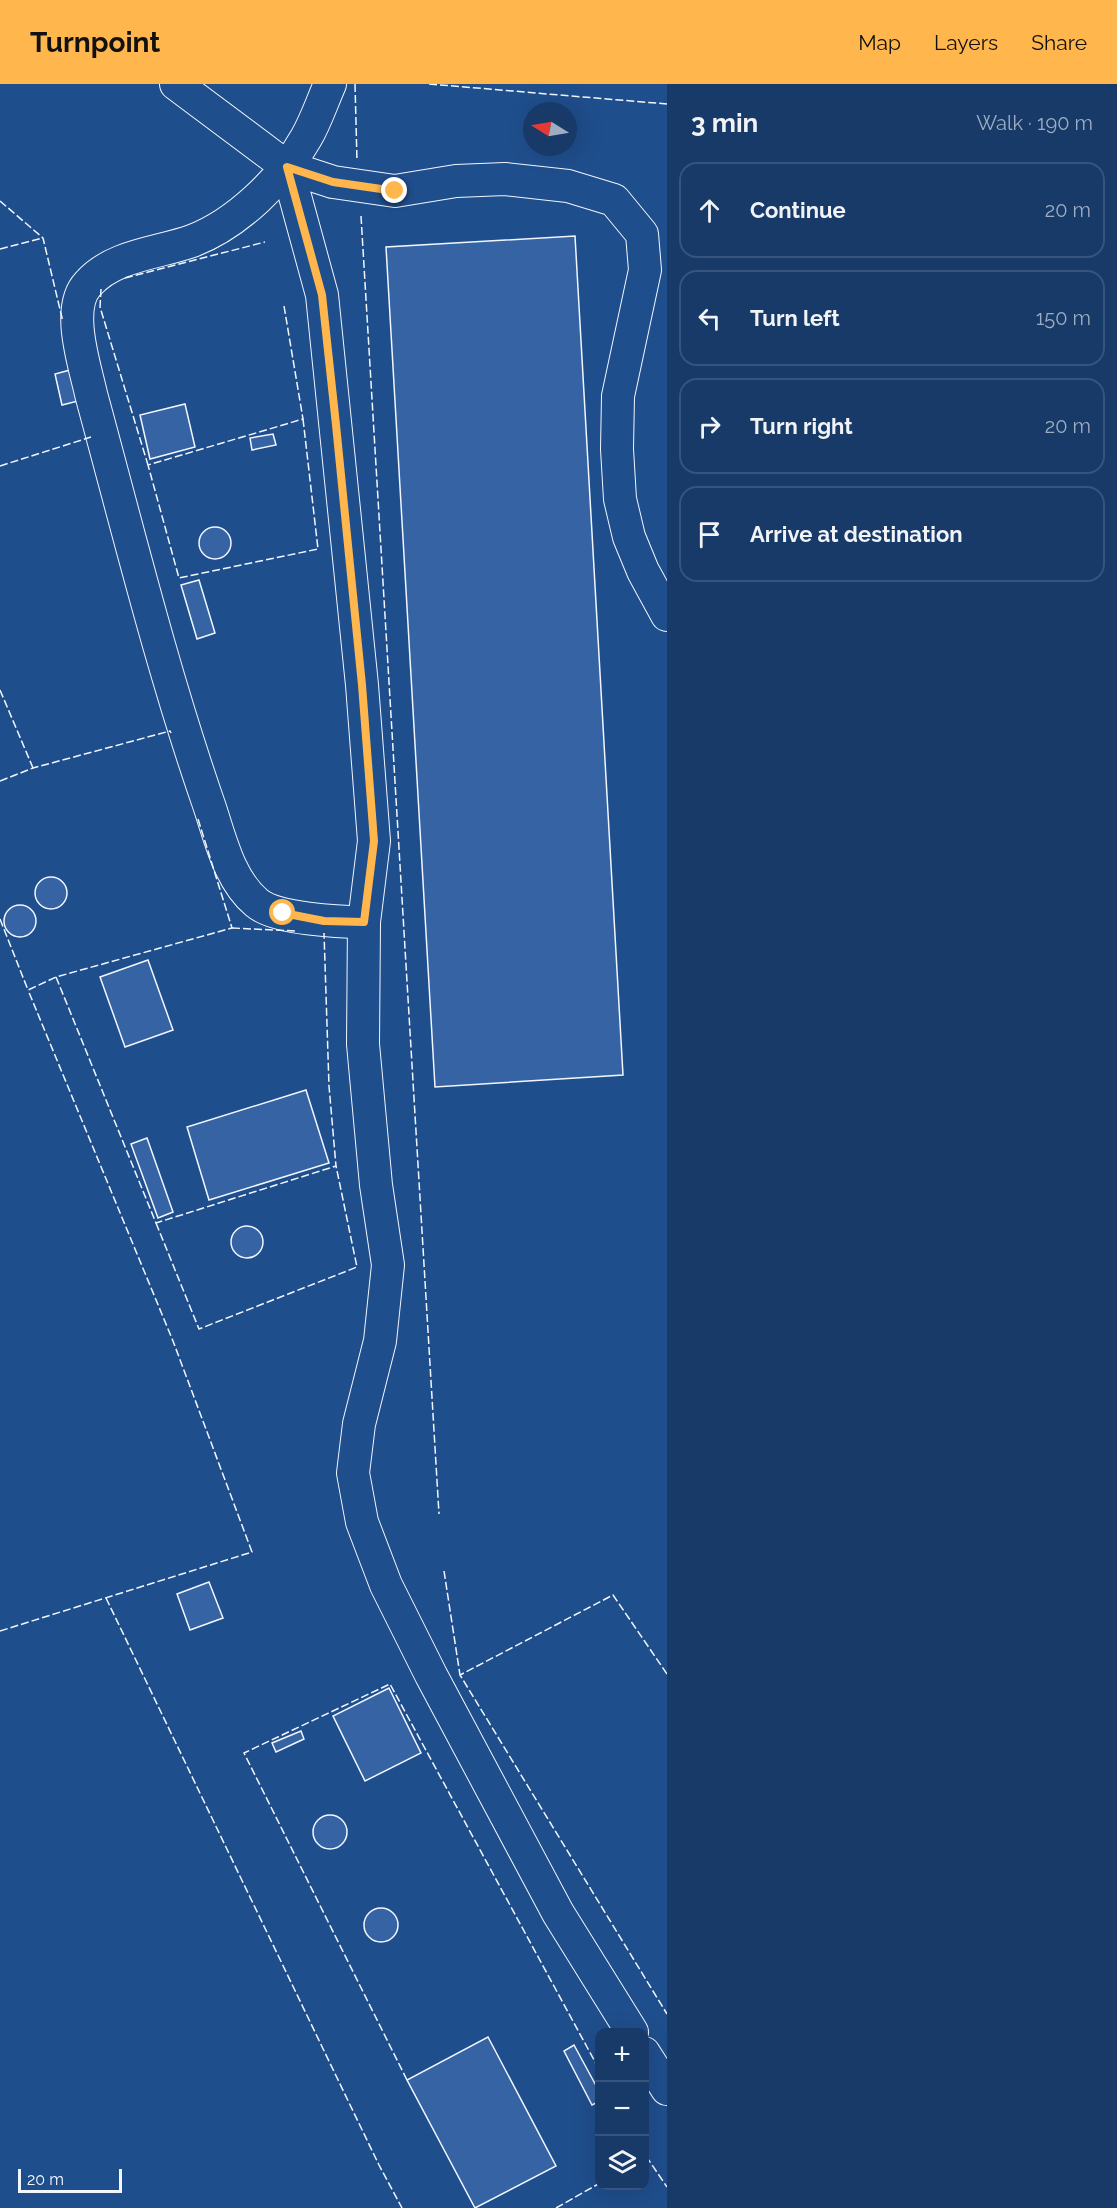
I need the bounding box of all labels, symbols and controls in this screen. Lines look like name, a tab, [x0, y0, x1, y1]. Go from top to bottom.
text: Turnpoint	[30, 26, 160, 59]
text: Map	[858, 30, 901, 55]
text: Layers	[934, 30, 998, 55]
text: Share	[1031, 30, 1087, 55]
north arrow	[523, 102, 577, 156]
text: 3 min	[691, 108, 758, 138]
text: Walk · 190 m	[976, 111, 1093, 135]
route end	[381, 177, 407, 203]
icon: ahead	[693, 194, 726, 227]
text: Continue	[750, 197, 846, 223]
text: 20 m	[1045, 198, 1091, 222]
icon: left	[693, 302, 726, 335]
text: Turn left	[750, 305, 840, 331]
text: 150 m	[1036, 306, 1091, 330]
icon: right	[693, 410, 726, 443]
text: Turn right	[750, 413, 853, 439]
text: 20 m	[1045, 414, 1091, 438]
icon: arrive	[693, 518, 726, 551]
text: Arrive at destination	[750, 521, 963, 547]
route start	[269, 899, 295, 925]
map controls	[595, 2028, 649, 2190]
button: +	[595, 2028, 649, 2082]
button: −	[595, 2082, 649, 2136]
button: layers	[595, 2136, 649, 2190]
scale bar	[18, 2166, 122, 2194]
text: 20 m	[27, 2170, 64, 2189]

